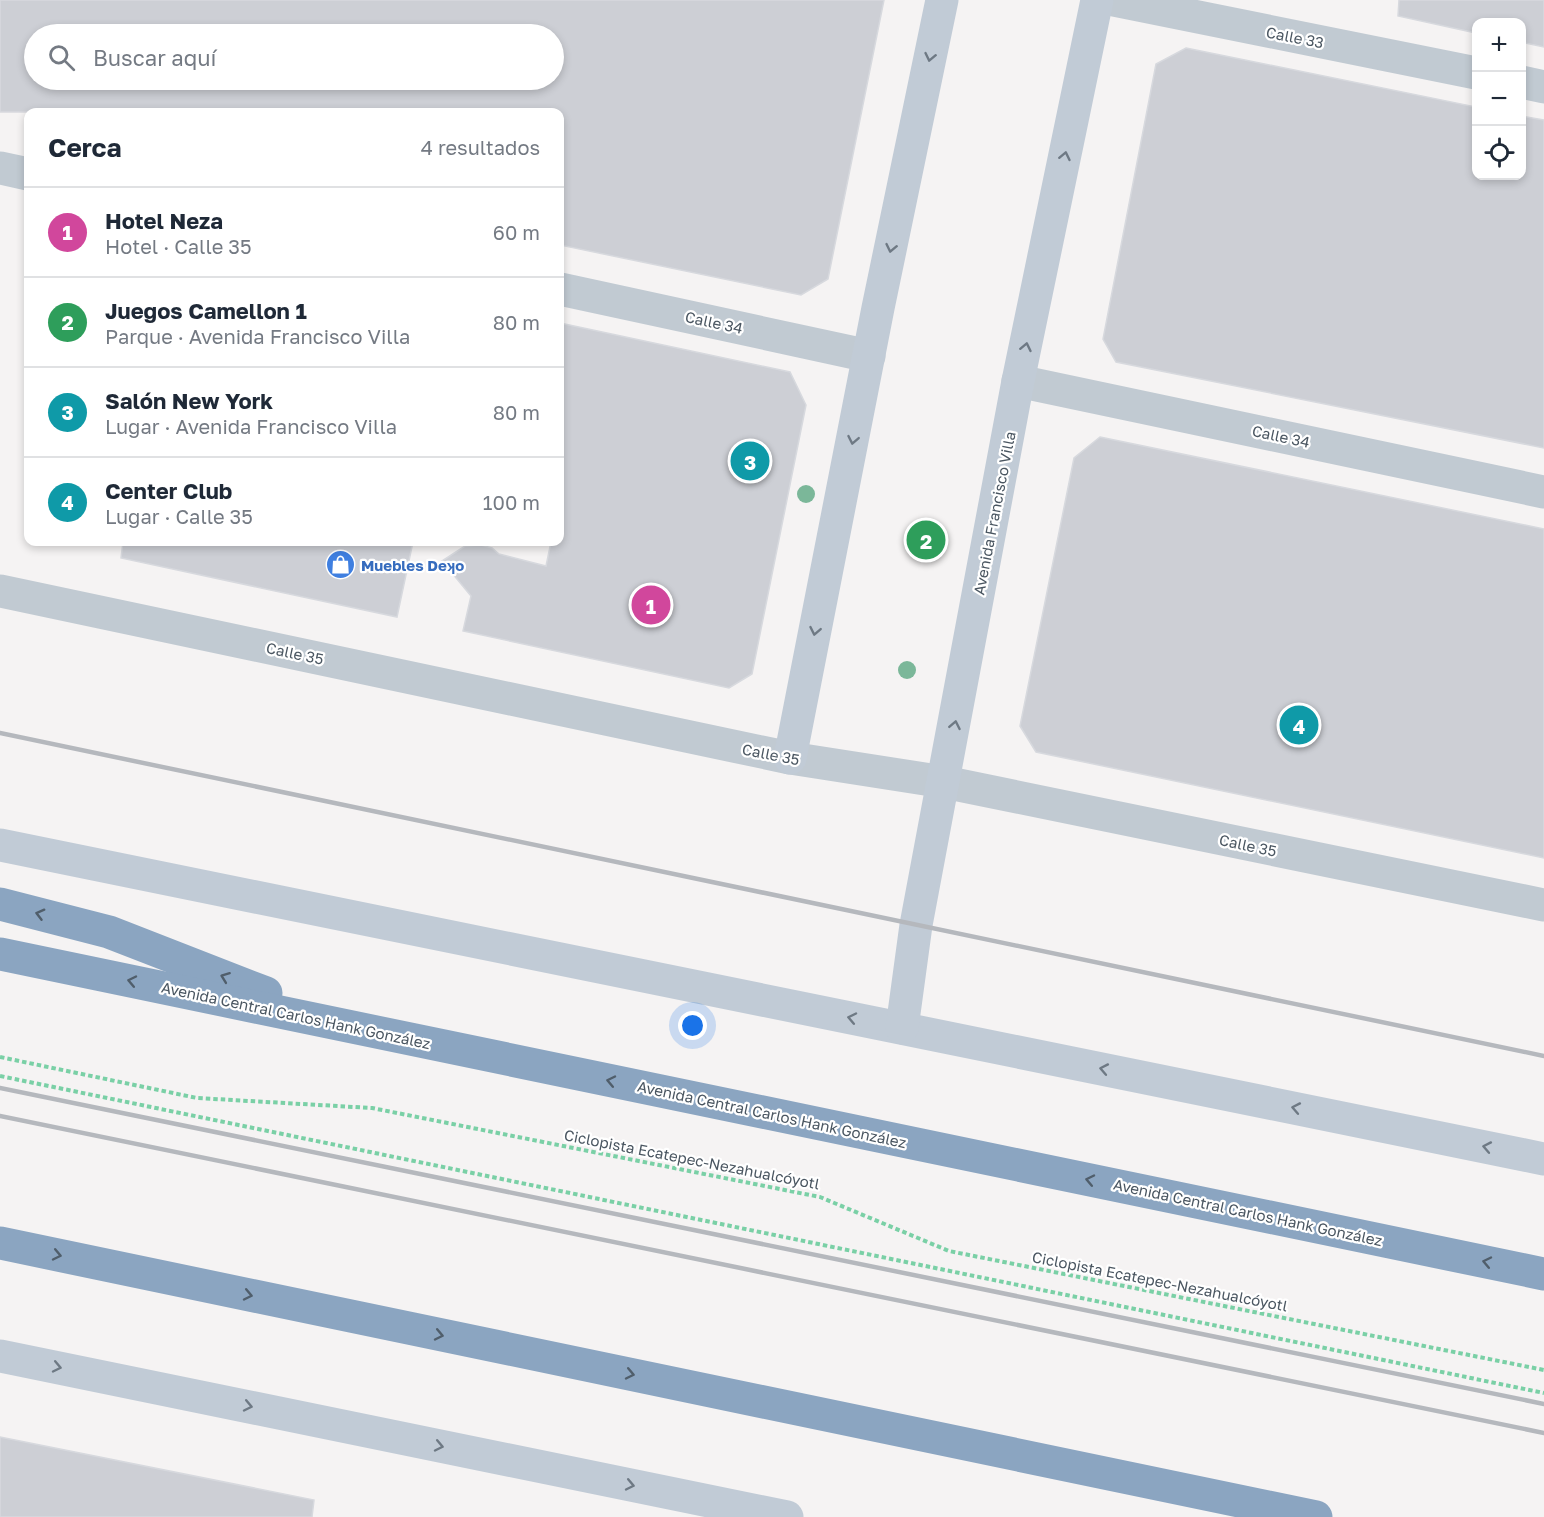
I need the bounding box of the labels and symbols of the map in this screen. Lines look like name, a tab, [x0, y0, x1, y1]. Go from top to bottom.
street label: Calle 33	[1265, 23, 1325, 51]
one-way arrow	[924, 52, 937, 62]
one-way arrow	[1058, 152, 1071, 162]
one-way arrow	[885, 243, 898, 253]
street label: Calle 34	[684, 307, 744, 337]
one-way arrow	[1018, 343, 1031, 353]
street label: Calle 34	[1251, 421, 1311, 451]
street label: Avenida Francisco Villa	[969, 430, 1019, 596]
one-way arrow	[847, 434, 860, 444]
pin: 3	[730, 438, 770, 484]
pin: 2	[906, 518, 946, 562]
shop icon: Muebles Deʞo	[324, 549, 356, 581]
place label: Muebles Deʞo	[361, 556, 464, 574]
pin: 1	[632, 582, 670, 628]
one-way arrow	[809, 626, 822, 636]
street label: Calle 35	[265, 638, 325, 668]
pin: 4	[1280, 702, 1318, 748]
one-way arrow	[948, 720, 960, 729]
street label: Calle 35	[741, 740, 801, 768]
street label: Calle 35	[1218, 830, 1278, 860]
one-way arrow	[35, 909, 46, 921]
one-way arrow	[220, 972, 231, 984]
one-way arrow	[128, 976, 138, 989]
street label: Avenida Central Carlos Hank González	[160, 978, 432, 1052]
your location	[678, 1011, 707, 1040]
one-way arrow	[847, 1012, 857, 1025]
one-way arrow	[1100, 1064, 1110, 1077]
one-way arrow	[607, 1075, 617, 1088]
street label: Avenida Central Carlos Hank González	[636, 1077, 908, 1151]
one-way arrow	[1291, 1102, 1301, 1115]
street label: Ciclopista Ecatepec-Nezahualcóyotl	[563, 1125, 821, 1193]
one-way arrow	[1482, 1141, 1492, 1154]
one-way arrow	[1085, 1174, 1095, 1187]
street label: Avenida Central Carlos Hank González	[1112, 1175, 1384, 1249]
street label: Ciclopista Ecatepec-Nezahualcóyotl	[1031, 1247, 1289, 1315]
one-way arrow	[52, 1248, 62, 1261]
one-way arrow	[1482, 1256, 1492, 1269]
one-way arrow	[243, 1288, 253, 1301]
one-way arrow	[434, 1327, 444, 1340]
one-way arrow	[52, 1360, 62, 1373]
one-way arrow	[625, 1367, 635, 1380]
one-way arrow	[243, 1399, 253, 1412]
one-way arrow	[434, 1439, 444, 1452]
one-way arrow	[625, 1478, 635, 1491]

